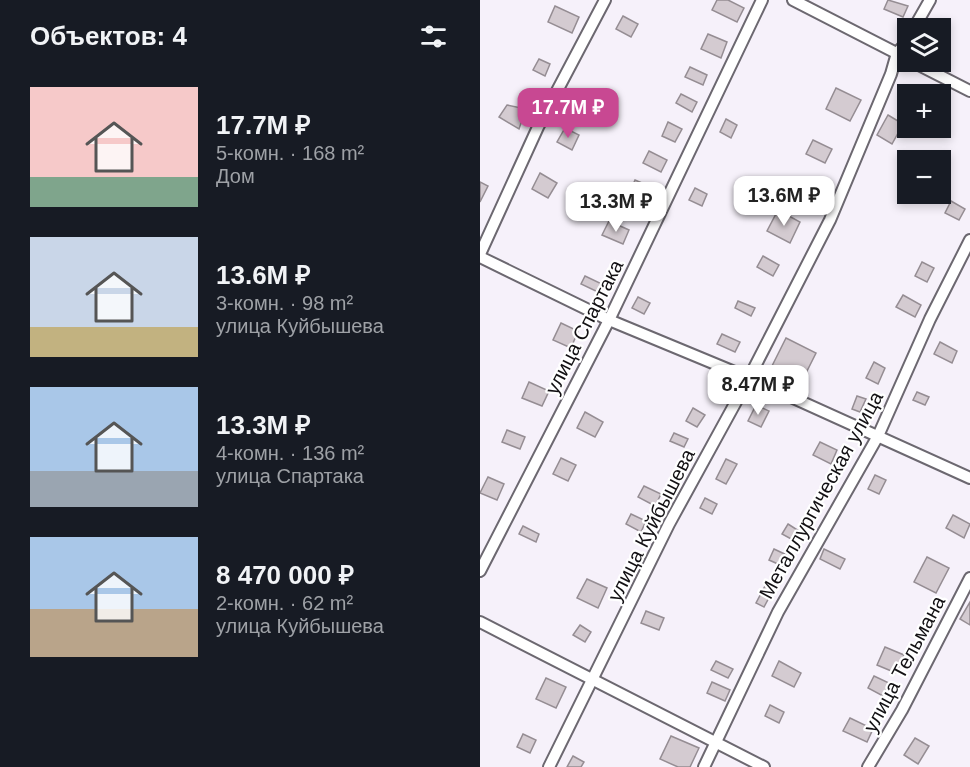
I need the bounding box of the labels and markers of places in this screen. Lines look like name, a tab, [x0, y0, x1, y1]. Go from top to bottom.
pin: 17.7M ₽	[513, 88, 623, 139]
pin: 13.6M ₽	[729, 176, 839, 227]
pin: 13.3M ₽	[561, 182, 671, 233]
pin: 8.47M ₽	[703, 365, 813, 416]

